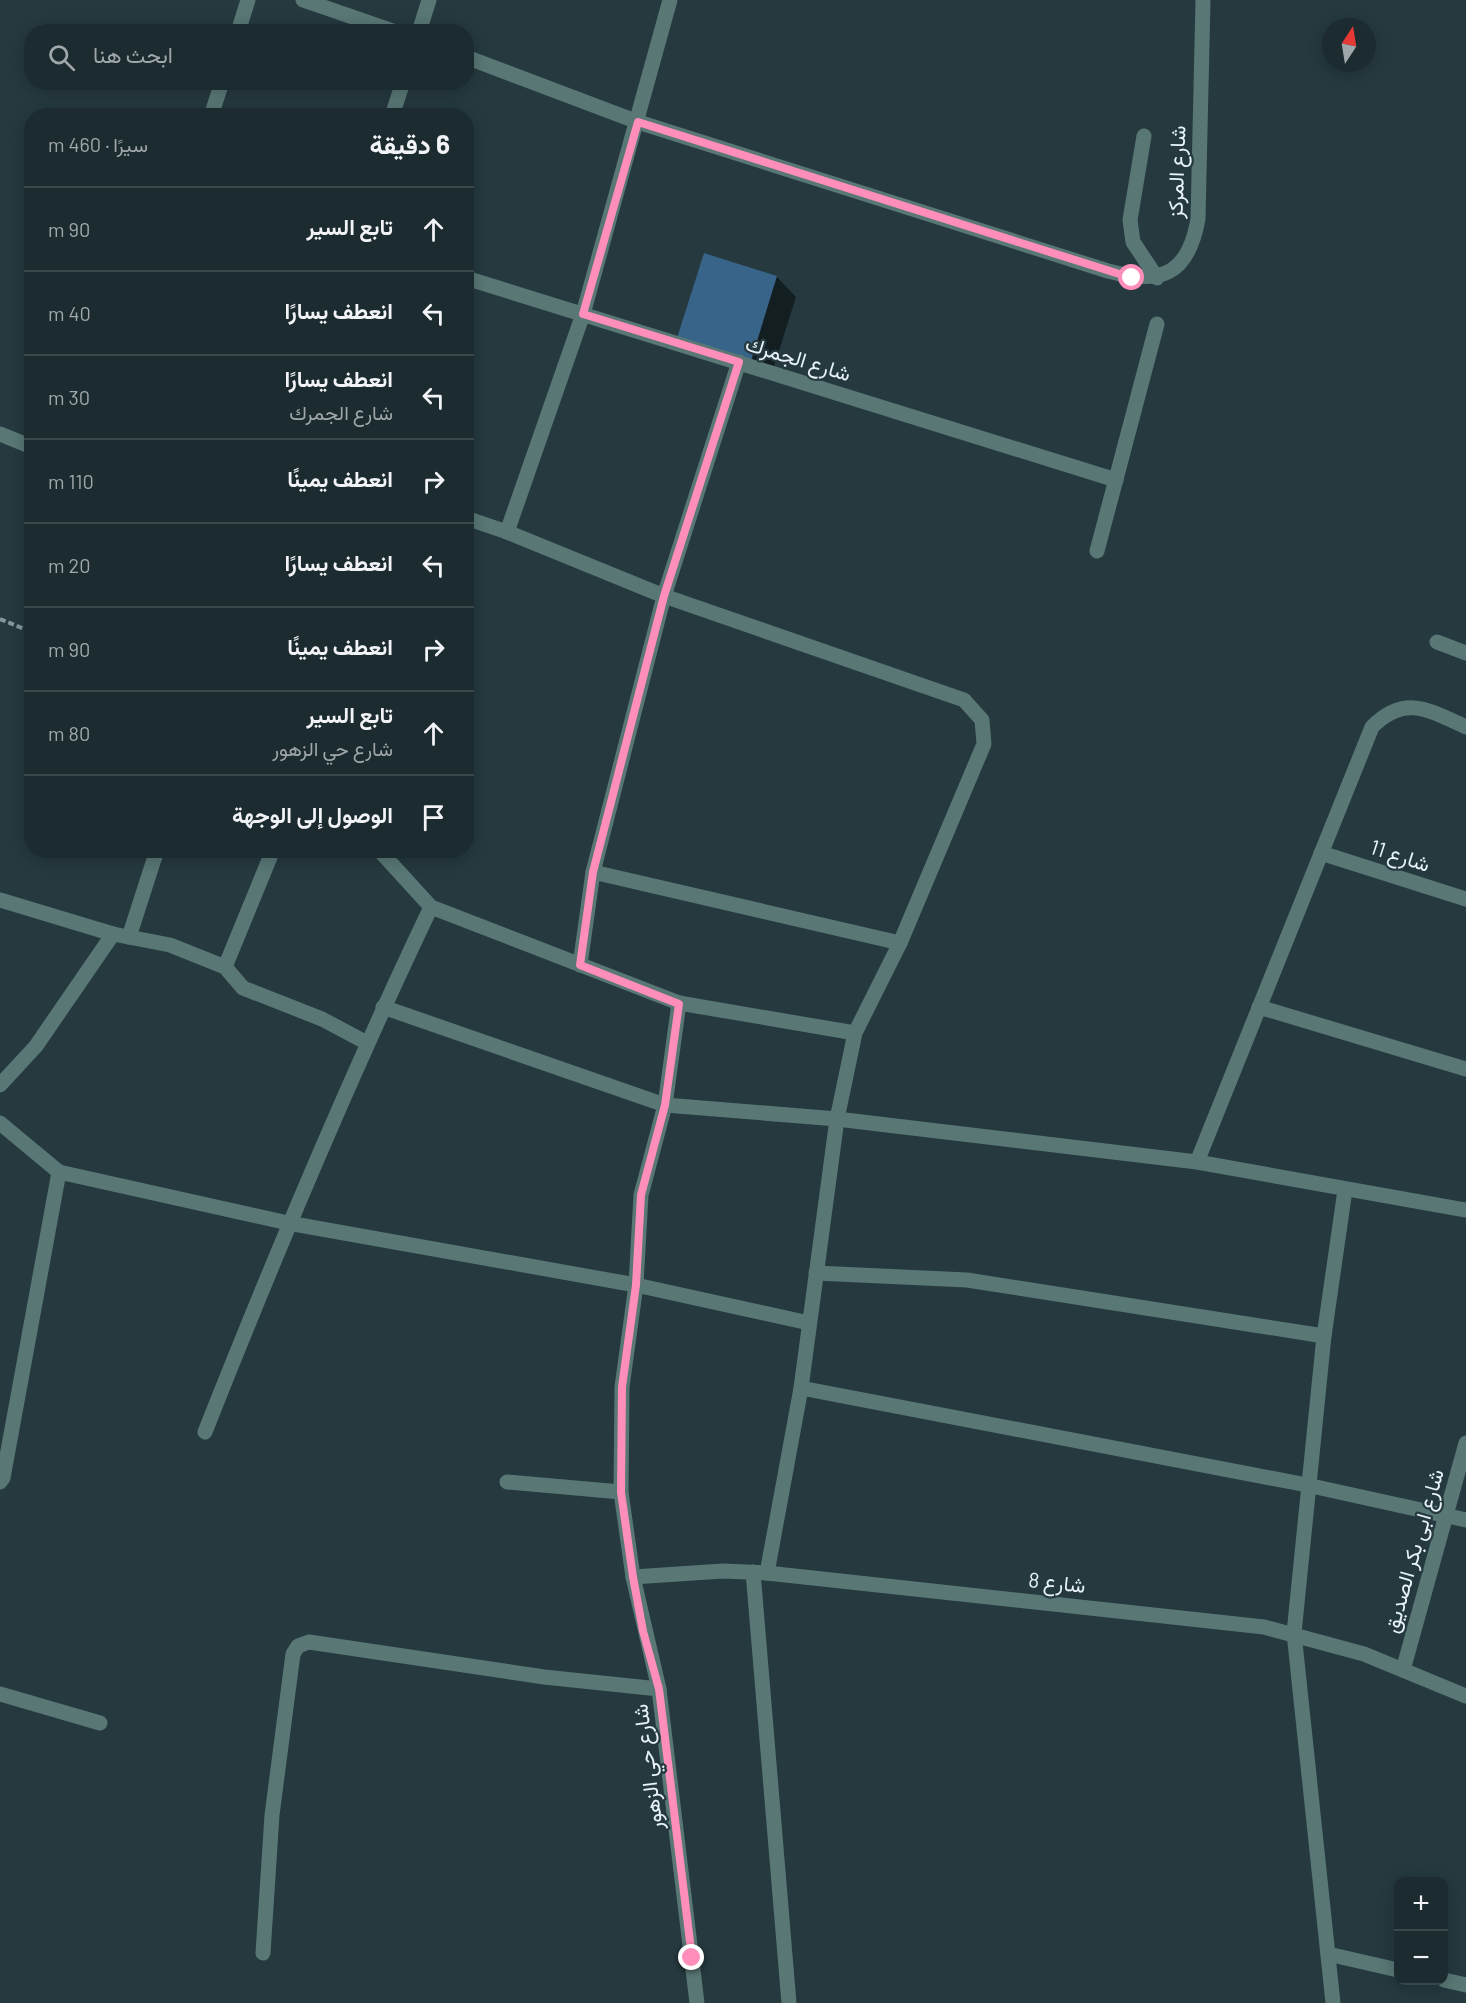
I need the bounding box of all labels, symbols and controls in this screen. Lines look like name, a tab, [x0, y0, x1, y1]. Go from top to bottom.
north arrow	[1322, 18, 1376, 72]
search box	[24, 24, 474, 90]
icon: search	[45, 41, 78, 74]
text: ابحث هنا	[93, 41, 173, 67]
street label: شارع المركز	[1161, 125, 1193, 220]
text: 6 دقيقة	[370, 128, 450, 159]
text: سيرًا · 460 m	[48, 132, 148, 156]
text: تابع السير	[307, 213, 393, 239]
icon: ahead	[417, 213, 450, 246]
text: 90 m	[48, 217, 90, 241]
route start	[1118, 264, 1144, 290]
text: انعطف يسارًا	[284, 297, 393, 323]
icon: left	[417, 297, 450, 330]
text: 40 m	[48, 301, 91, 325]
street label: شارع الجمرك	[742, 330, 854, 388]
text: انعطف يسارًا	[284, 365, 393, 391]
icon: left	[417, 381, 450, 414]
text: 30 m	[48, 385, 90, 409]
text: شارع الجمرك	[289, 400, 393, 424]
text: انعطف يمينًا	[287, 465, 393, 491]
icon: right	[417, 465, 450, 498]
text: 110 m	[48, 469, 94, 493]
text: انعطف يسارًا	[284, 549, 393, 575]
icon: left	[417, 549, 450, 582]
text: 20 m	[48, 553, 91, 577]
text: انعطف يمينًا	[287, 633, 393, 659]
icon: right	[417, 633, 450, 666]
text: 90 m	[48, 637, 90, 661]
text: تابع السير	[307, 701, 393, 727]
icon: ahead	[417, 717, 450, 750]
text: 80 m	[48, 721, 90, 745]
text: شارع حي الزهور	[272, 736, 393, 760]
text: الوصول إلى الوجهة	[232, 801, 393, 827]
icon: arrive	[417, 801, 450, 834]
street label: شارع 11	[1367, 833, 1433, 879]
street label: شارع ابى بكر الصديق	[1377, 1466, 1451, 1636]
street label: شارع 8	[1027, 1566, 1087, 1600]
street label: شارع حي الزهور	[626, 1702, 673, 1833]
map controls	[1394, 1877, 1448, 1985]
button: +	[1394, 1877, 1448, 1931]
button: −	[1394, 1931, 1448, 1985]
route end	[678, 1944, 704, 1970]

